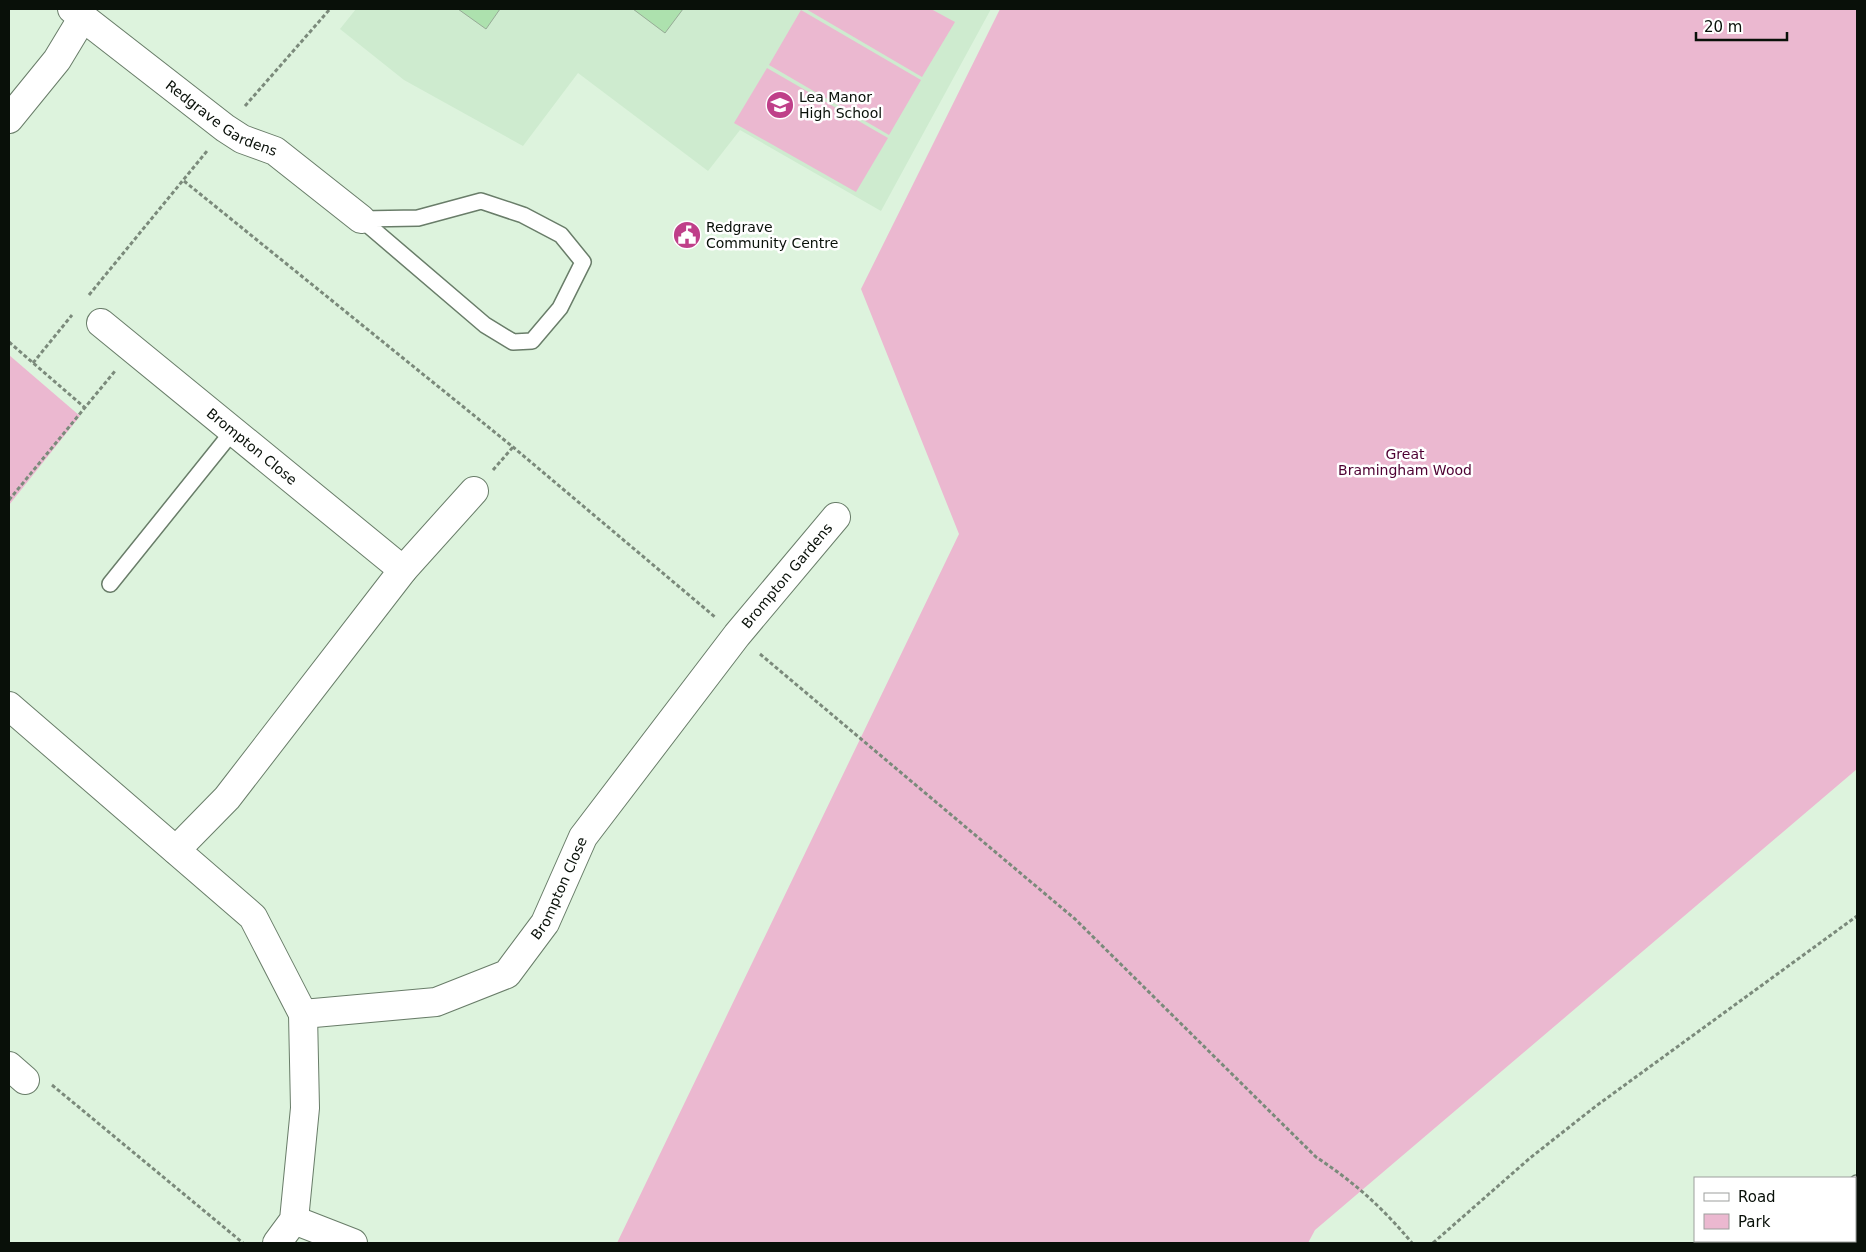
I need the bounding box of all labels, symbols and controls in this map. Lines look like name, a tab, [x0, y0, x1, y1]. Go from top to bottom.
scale bar	[1696, 10, 1787, 42]
text: 20 m	[1704, 18, 1742, 36]
street label: Redgrave Gardens	[163, 77, 279, 159]
place label: Lea Manor High School	[799, 89, 882, 121]
school or university icon: Lea Manor High School	[765, 90, 795, 120]
place label: Redgrave Community Centre	[706, 219, 838, 251]
public building icon: Redgrave Community Centre	[672, 220, 702, 250]
street label: Brompton Close	[204, 405, 300, 488]
park label: Great Bramingham Wood	[1338, 446, 1472, 478]
street label: Brompton Gardens	[738, 520, 835, 631]
street label: Brompton Close	[528, 834, 590, 942]
legend	[1694, 1177, 1856, 1242]
text: Road	[1738, 1188, 1776, 1206]
text: Park	[1738, 1213, 1771, 1231]

